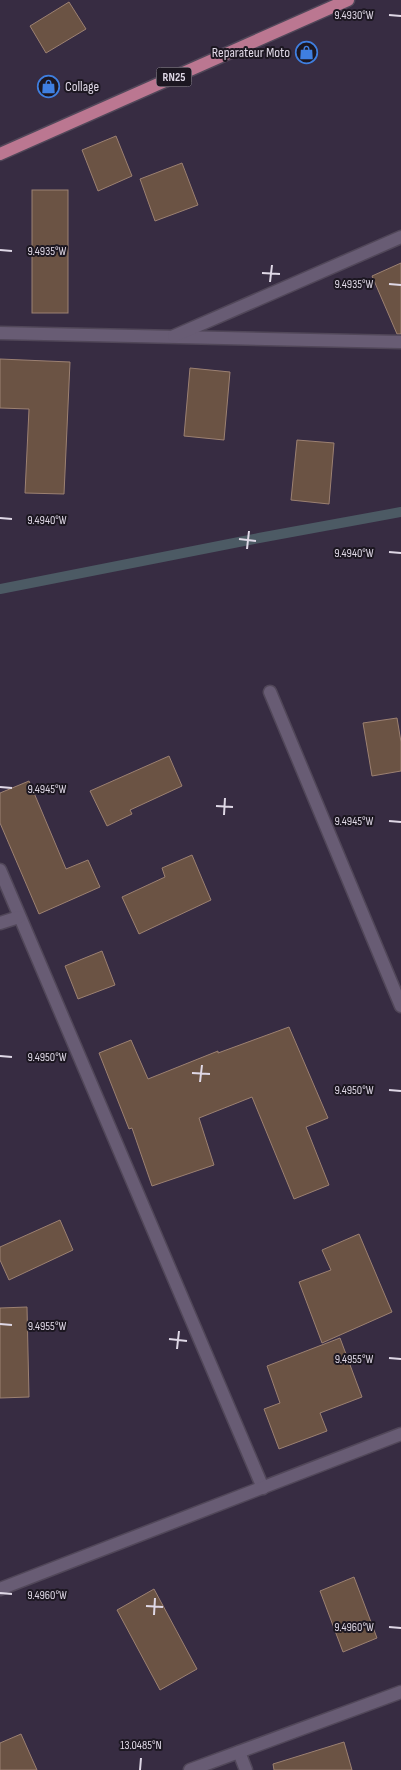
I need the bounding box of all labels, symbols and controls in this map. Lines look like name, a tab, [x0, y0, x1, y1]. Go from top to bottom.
text: 9.4930°W	[334, 8, 374, 23]
shop icon: Reparateur Moto	[294, 40, 318, 64]
place label: Reparateur Moto	[212, 44, 290, 61]
road number: RN25	[156, 68, 192, 86]
shop icon: Collage	[37, 74, 61, 98]
place label: Collage	[65, 78, 99, 95]
text: 9.4935°W	[28, 244, 67, 259]
text: 9.4935°W	[335, 277, 374, 292]
text: 9.4940°W	[27, 513, 67, 528]
text: 9.4940°W	[334, 546, 374, 561]
text: 9.4945°W	[28, 782, 67, 797]
text: 9.4945°W	[335, 814, 374, 829]
text: 9.4950°W	[27, 1050, 67, 1065]
text: 9.4950°W	[334, 1083, 374, 1098]
text: 9.4955°W	[28, 1319, 66, 1334]
text: 9.4955°W	[335, 1352, 373, 1367]
text: 9.4960°W	[27, 1588, 67, 1603]
text: 9.4960°W	[334, 1620, 374, 1635]
text: 13.0485°N	[120, 1738, 162, 1753]

